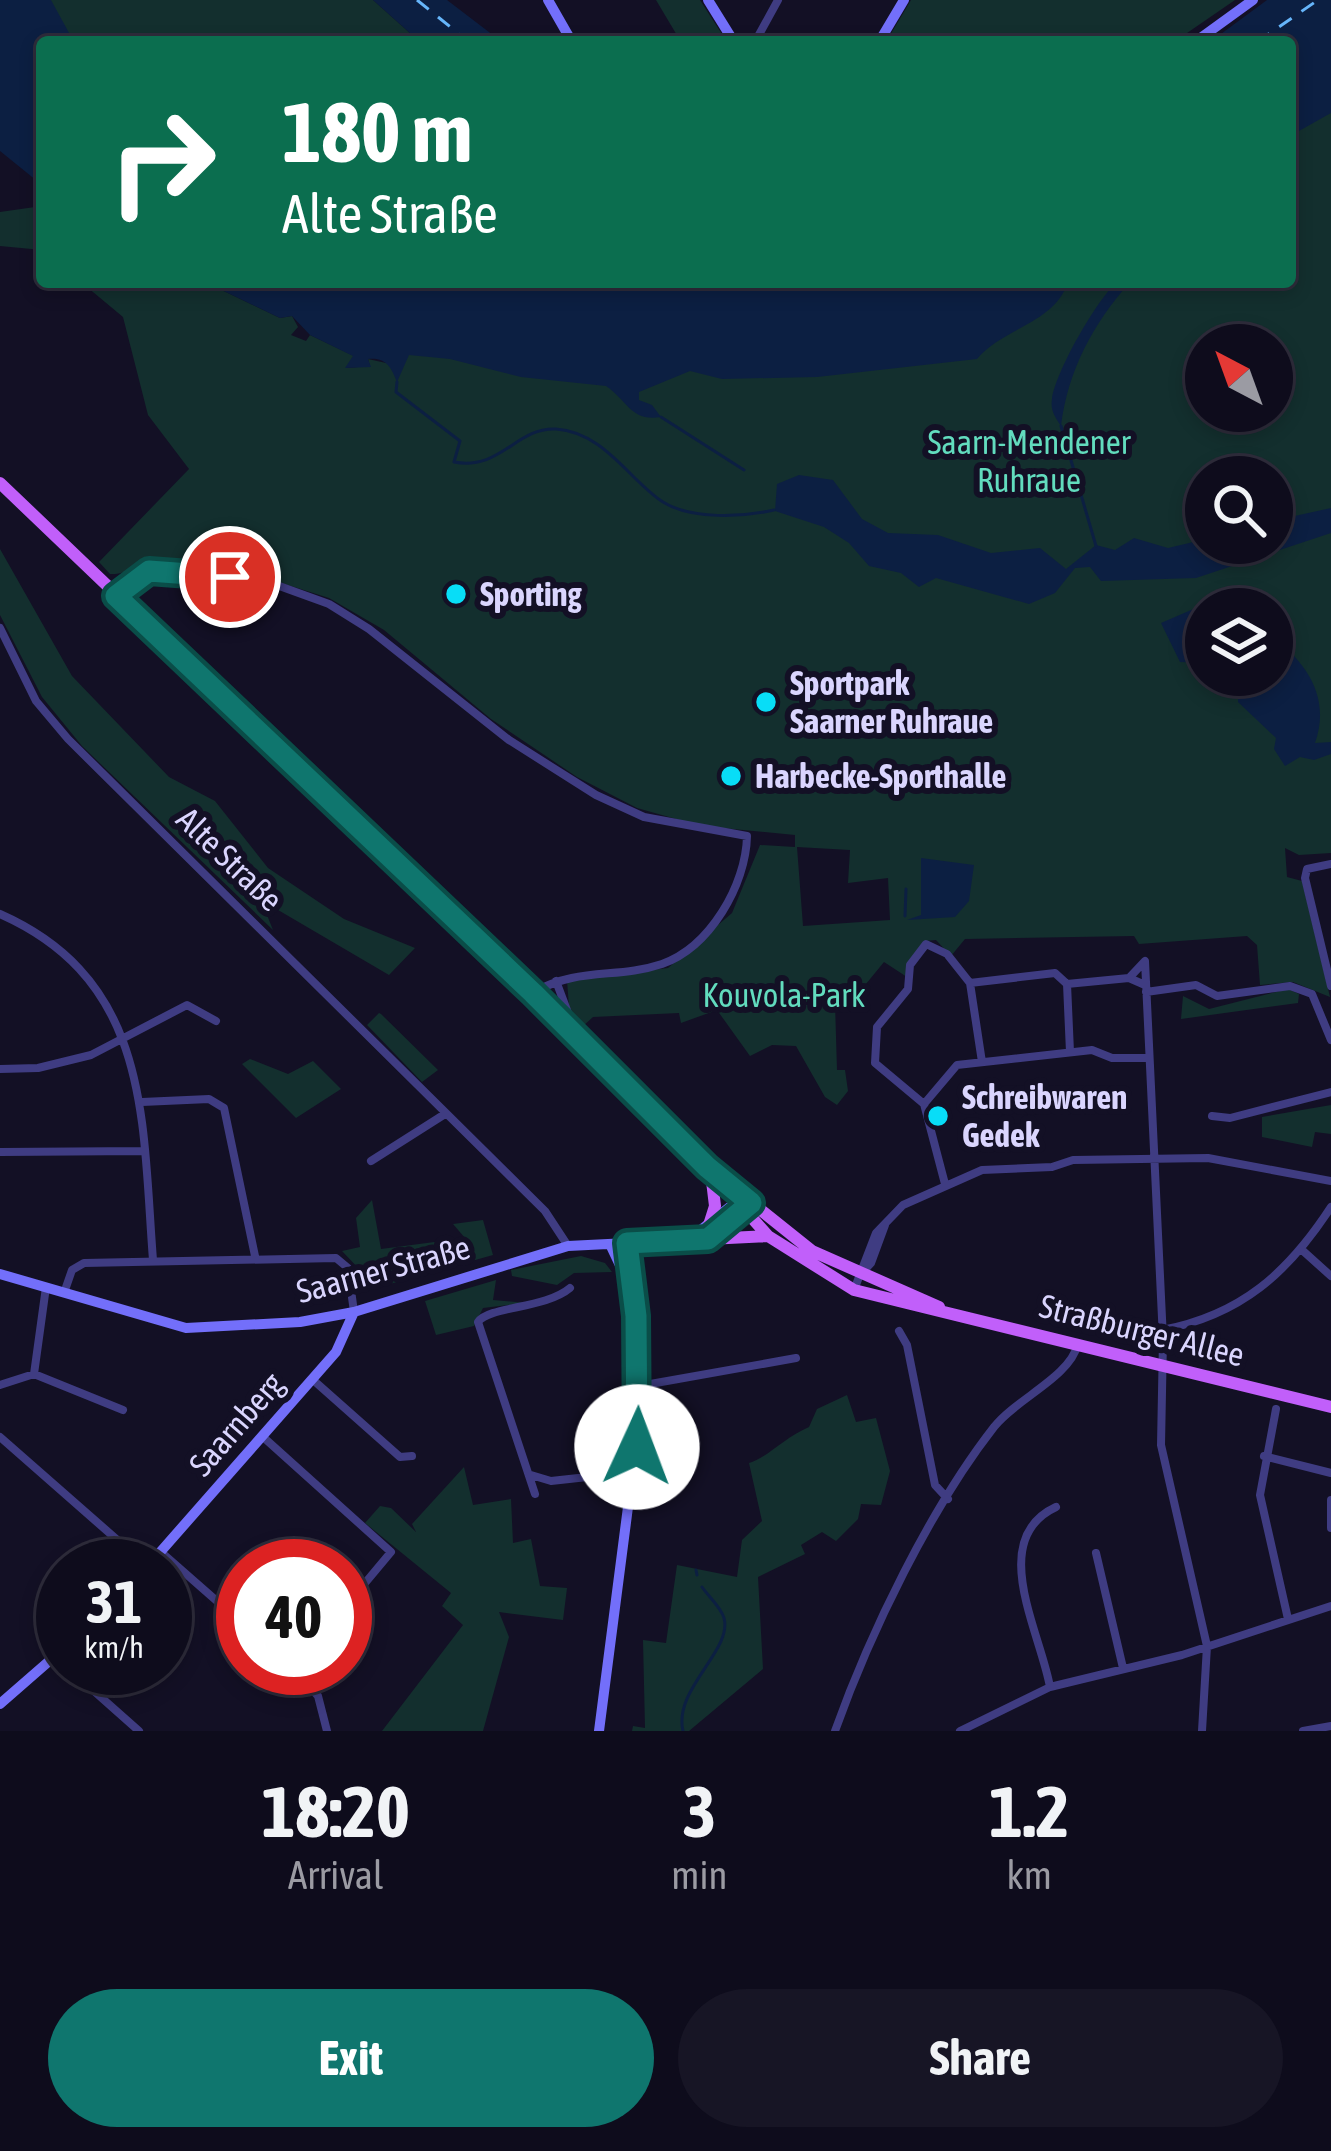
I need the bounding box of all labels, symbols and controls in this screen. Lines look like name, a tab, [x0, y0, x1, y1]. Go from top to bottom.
icon: right	[84, 84, 240, 240]
text: 180 m	[282, 84, 472, 180]
text: Alte Straße	[282, 183, 498, 244]
north arrow	[1185, 324, 1293, 432]
map controls	[1185, 324, 1293, 696]
park label: Saarn-Mendener Ruhraue	[928, 423, 1132, 499]
button: search	[1185, 456, 1293, 564]
pin	[179, 526, 281, 628]
icon: arrive	[197, 544, 263, 610]
place label: Sporting	[480, 575, 583, 613]
marker: Sporting	[443, 581, 469, 607]
button: layers	[1185, 588, 1293, 696]
place label: Sportpark Saarner Ruhraue	[790, 664, 993, 740]
marker: Sportpark Saarner Ruhraue	[753, 689, 779, 715]
place label: Harbecke-Sporthalle	[755, 757, 1006, 795]
marker: Harbecke-Sporthalle	[718, 763, 744, 789]
street label: Alte Straße	[169, 800, 291, 918]
park label: Kouvola-Park	[702, 976, 866, 1014]
place label: Schreibwaren Gedek	[962, 1078, 1127, 1154]
marker: Schreibwaren Gedek	[925, 1103, 951, 1129]
street label: Saarner Straße	[292, 1228, 474, 1310]
street label: Straßburger Allee	[1036, 1286, 1248, 1374]
street label: Saarnberg	[181, 1364, 291, 1483]
position arrow	[574, 1384, 700, 1510]
speed limit sign: 40	[216, 1539, 372, 1695]
text: 31	[86, 1567, 142, 1636]
text: km/h	[84, 1630, 144, 1664]
text: 18:20	[262, 1770, 410, 1852]
text: 3	[682, 1770, 716, 1852]
text: 1.2	[989, 1770, 1069, 1852]
text: Arrival	[288, 1853, 383, 1897]
text: min	[671, 1853, 727, 1897]
text: km	[1007, 1853, 1052, 1897]
button: Exit	[48, 1989, 654, 2127]
button: Share	[678, 1989, 1283, 2127]

